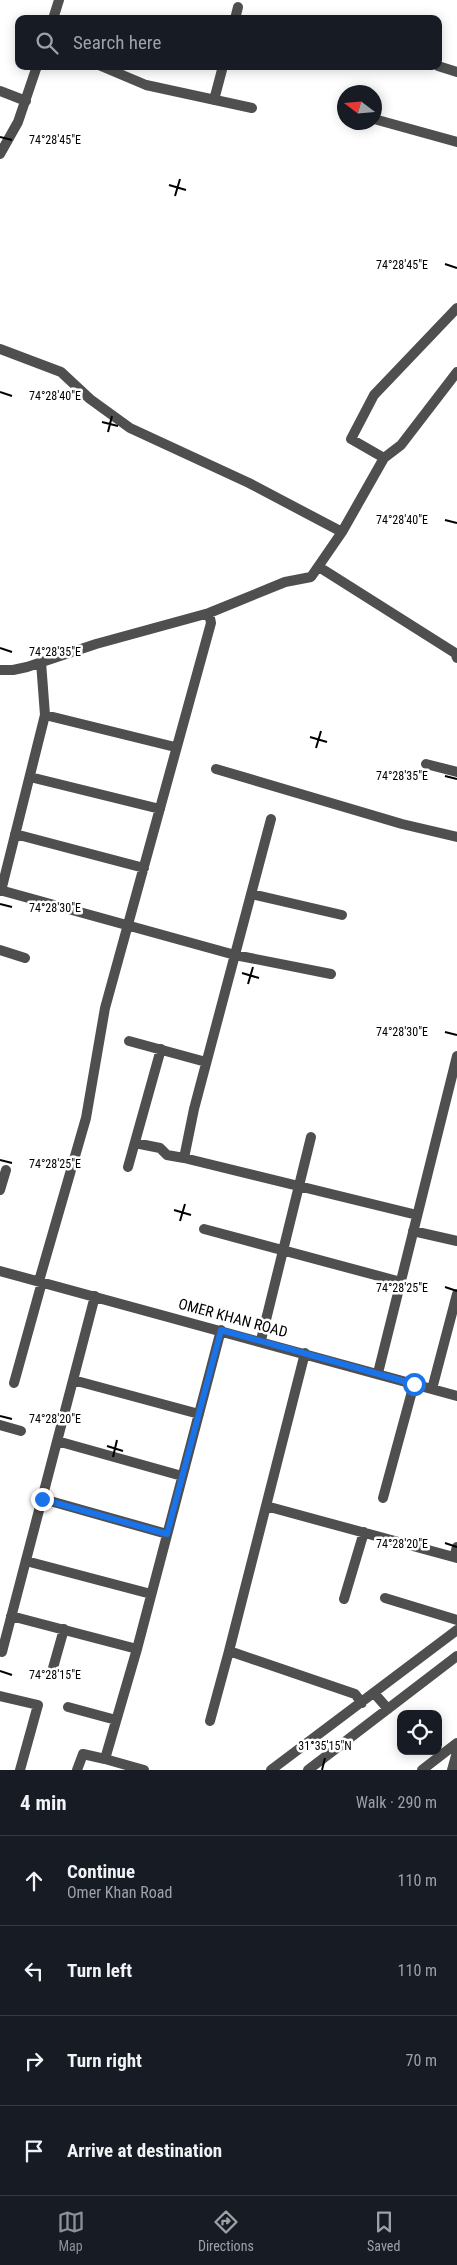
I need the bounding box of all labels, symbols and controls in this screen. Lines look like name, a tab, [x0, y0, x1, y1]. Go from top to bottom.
search box	[15, 15, 442, 70]
icon: search	[33, 29, 61, 57]
text: Search here	[73, 31, 161, 54]
north arrow	[337, 85, 382, 130]
text: 74°28'45"E	[29, 133, 81, 147]
text: 74°28'45"E	[376, 258, 428, 272]
text: 74°28'40"E	[29, 389, 81, 403]
text: 74°28'40"E	[376, 513, 428, 527]
text: 74°28'35"E	[29, 645, 81, 659]
text: 74°28'35"E	[376, 769, 428, 783]
text: 74°28'30"E	[29, 901, 81, 915]
text: 74°28'30"E	[376, 1025, 428, 1039]
text: 74°28'25"E	[29, 1157, 81, 1171]
text: 74°28'25"E	[376, 1281, 428, 1295]
street label: OMER KHAN ROAD	[176, 1295, 290, 1341]
route start	[403, 1373, 426, 1396]
text: 74°28'20"E	[29, 1412, 81, 1426]
route end	[31, 1488, 54, 1511]
text: 74°28'20"E	[376, 1537, 428, 1551]
text: 74°28'15"E	[29, 1668, 81, 1682]
map controls	[397, 1710, 442, 1755]
button: locate	[397, 1710, 442, 1755]
text: 31°35'15"N	[298, 1739, 352, 1753]
text: 4 min	[20, 1791, 67, 1815]
text: Walk · 290 m	[356, 1793, 437, 1812]
text: Continue	[67, 1860, 135, 1883]
icon: ahead	[20, 1867, 48, 1895]
text: 110 m	[398, 1871, 437, 1890]
text: Omer Khan Road	[67, 1883, 172, 1902]
icon: left	[20, 1957, 48, 1985]
text: Turn left	[67, 1959, 132, 1982]
text: 110 m	[398, 1961, 437, 1980]
icon: right	[20, 2047, 48, 2075]
text: Turn right	[67, 2049, 142, 2072]
text: 70 m	[405, 2051, 437, 2070]
icon: arrive	[20, 2137, 48, 2165]
text: Arrive at destination	[67, 2139, 222, 2162]
tab: Map	[57, 2208, 85, 2254]
tab: Directions	[198, 2208, 254, 2254]
tab: Saved	[367, 2208, 400, 2254]

